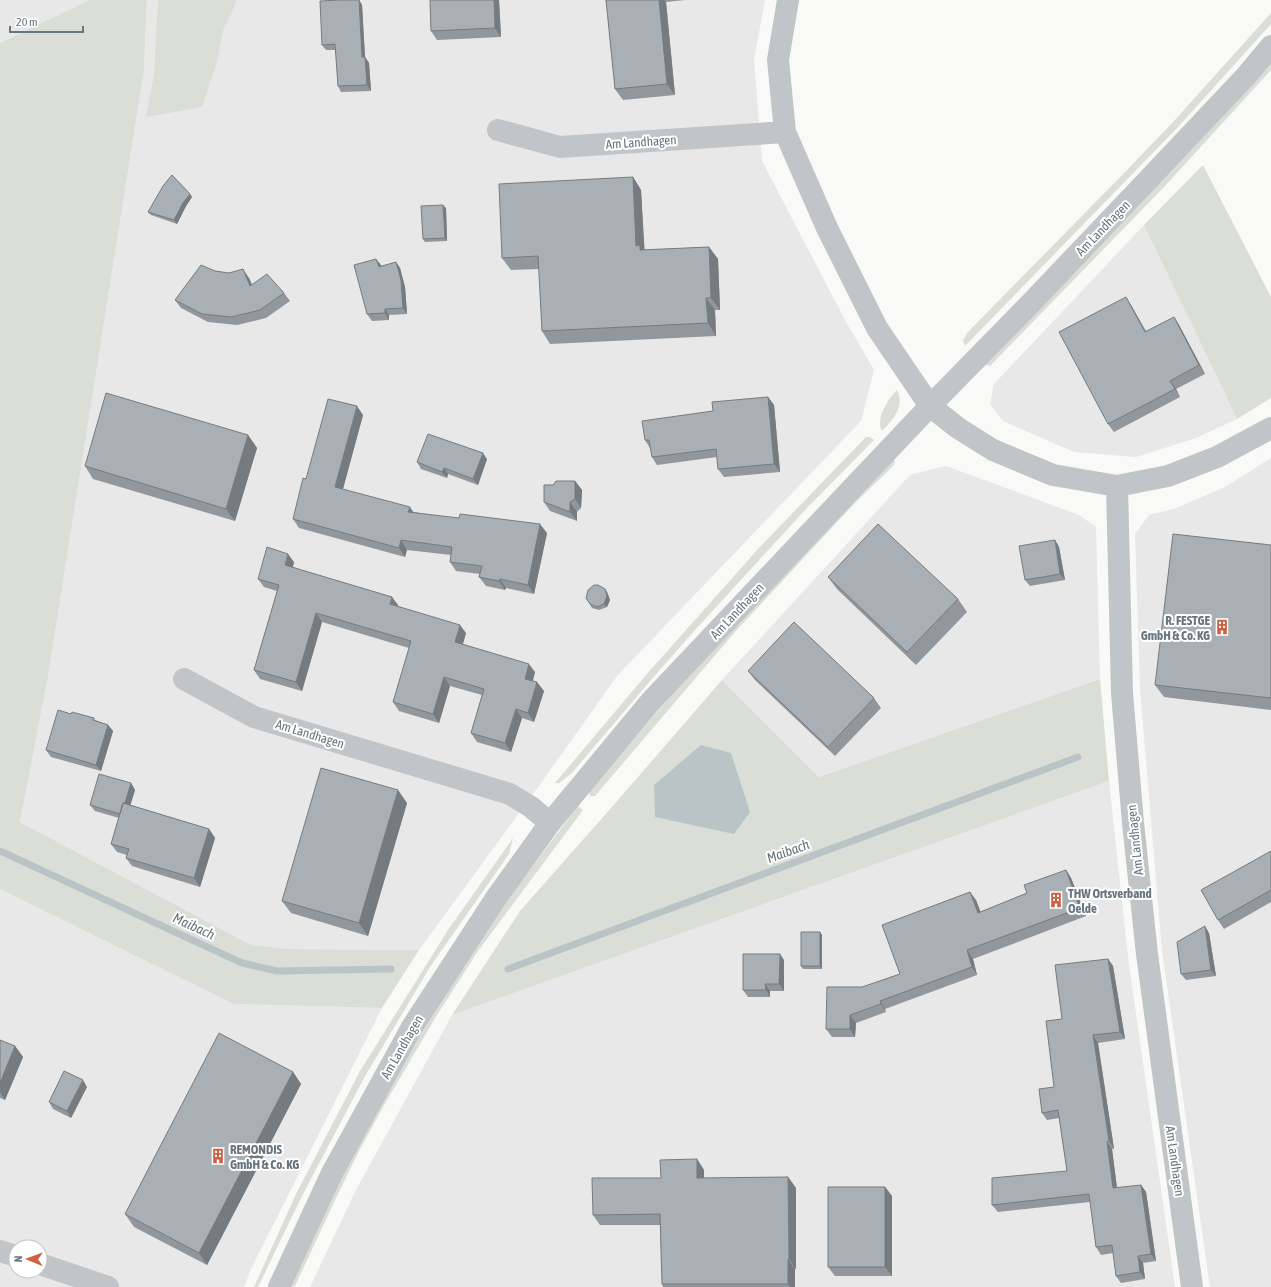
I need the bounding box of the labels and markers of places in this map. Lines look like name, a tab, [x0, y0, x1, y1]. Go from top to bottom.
place label: R. FESTGE GmbH & Co. KG	[1141, 613, 1210, 643]
building icon: R. FESTGE GmbH & Co. KG	[1213, 618, 1231, 636]
place label: THW Ortsverband Oelde	[1068, 886, 1152, 916]
building icon: THW Ortsverband Oelde	[1047, 891, 1065, 909]
place label: REMONDIS GmbH & Co. KG	[230, 1142, 299, 1172]
building icon: REMONDIS GmbH & Co. KG	[209, 1147, 227, 1165]

